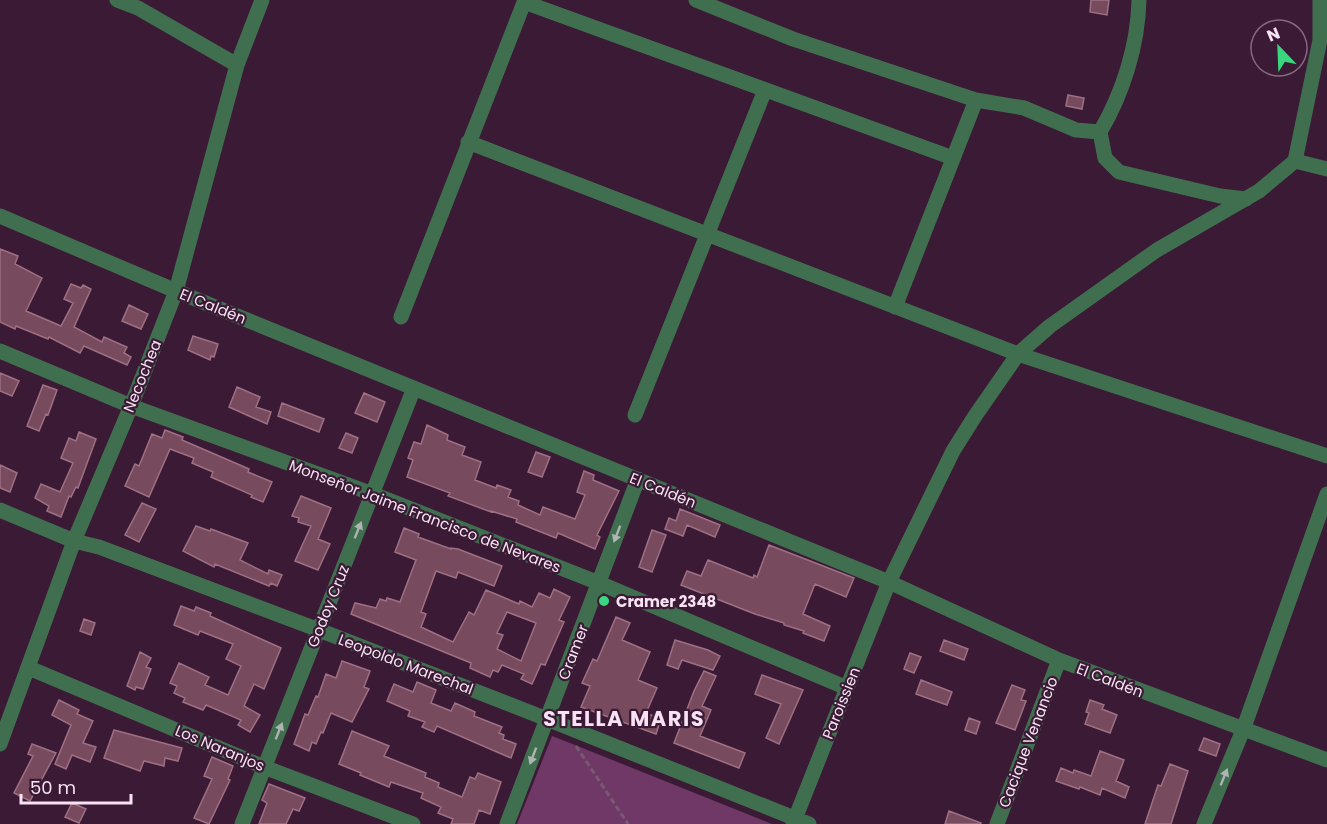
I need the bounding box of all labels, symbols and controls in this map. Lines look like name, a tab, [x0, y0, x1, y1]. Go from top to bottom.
north arrow	[1249, 18, 1309, 78]
text: N	[1263, 22, 1283, 48]
street label: El Caldén	[177, 283, 249, 329]
street label: Necochea	[118, 337, 166, 415]
street label: Monseñor Jaime Francisco de Nevares	[286, 454, 564, 578]
street label: El Caldén	[627, 467, 699, 513]
one-way arrow	[354, 520, 364, 538]
one-way arrow	[612, 525, 621, 543]
street label: Godoy Cruz	[302, 562, 354, 650]
place label: Cramer 2348	[616, 591, 716, 612]
marker: Cramer 2348	[597, 594, 611, 608]
street label: Cramer	[553, 621, 593, 683]
street label: Leopoldo Marechal	[335, 629, 477, 699]
street label: El Caldén	[1074, 658, 1146, 702]
street label: Paroissien	[817, 664, 865, 742]
street label: Cacique Venancio	[993, 673, 1063, 811]
district label: STELLA MARIS	[543, 704, 705, 733]
street label: Los Naranjos	[172, 720, 268, 776]
one-way arrow	[274, 721, 284, 739]
one-way arrow	[528, 747, 537, 765]
scale bar	[21, 767, 130, 805]
one-way arrow	[1220, 768, 1229, 786]
text: 50 m	[30, 775, 76, 800]

